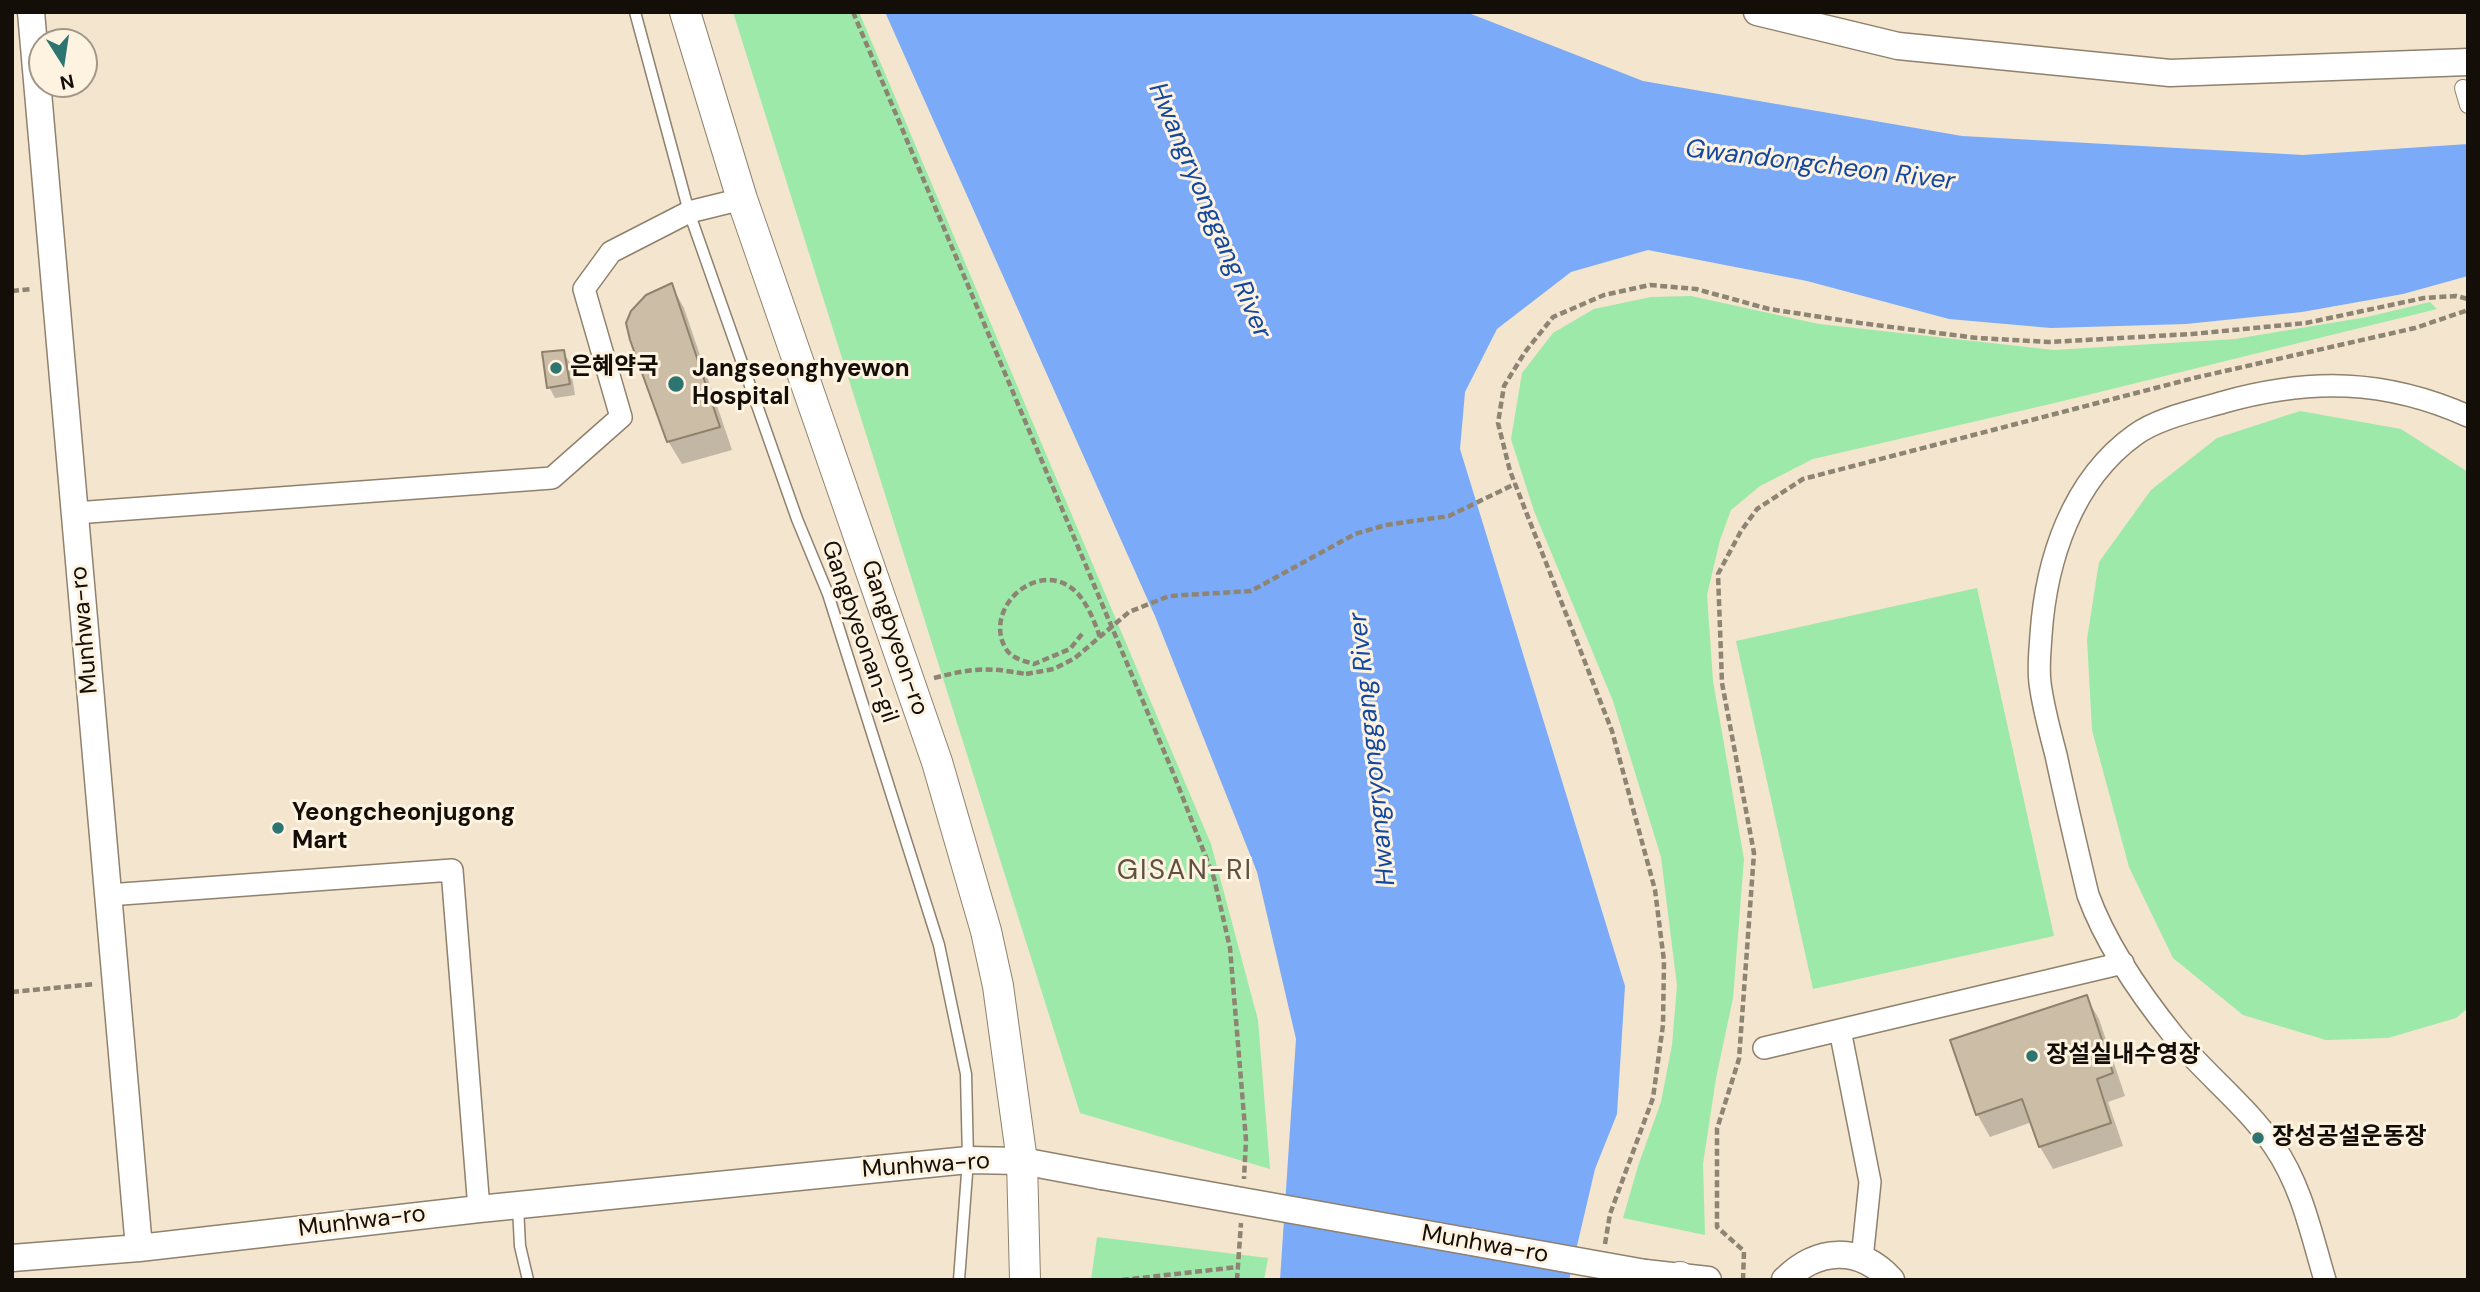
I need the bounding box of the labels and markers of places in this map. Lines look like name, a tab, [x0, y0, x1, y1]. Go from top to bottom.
place label: 은혜약국	[570, 354, 658, 382]
place label: Jangseonghyewon Hospital	[692, 356, 910, 412]
marker: 은혜약국	[548, 360, 564, 376]
marker: Jangseonghyewon Hospital	[666, 374, 686, 394]
place label: Yeongcheonjugong Mart	[292, 800, 515, 856]
marker: Yeongcheonjugong Mart	[270, 820, 286, 836]
place label: 장설실내수영장	[2046, 1042, 2201, 1070]
marker: 장설실내수영장	[2024, 1048, 2040, 1064]
place label: 장성공설운동장	[2272, 1124, 2427, 1152]
marker: 장성공설운동장	[2250, 1130, 2266, 1146]

